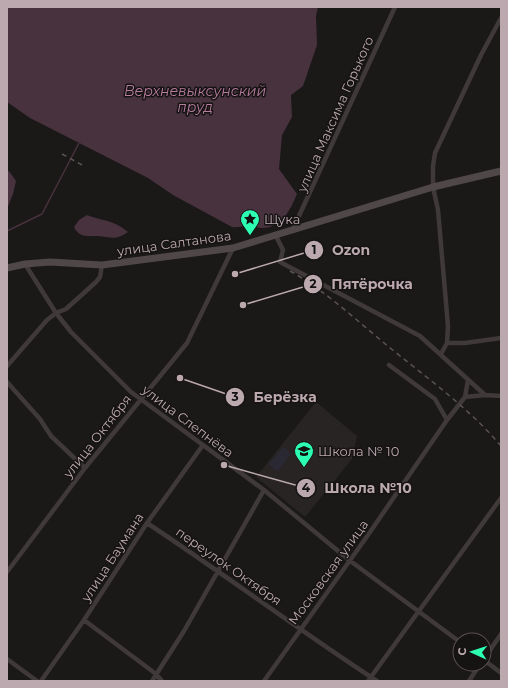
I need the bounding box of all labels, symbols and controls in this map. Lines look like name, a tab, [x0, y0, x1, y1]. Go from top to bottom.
street label: улица Максима Горького	[293, 34, 377, 195]
water label: Верхневыксунский пруд	[124, 82, 266, 116]
place icon: Щука	[239, 208, 261, 236]
place label: Щука	[264, 211, 300, 227]
street label: улица Салтанова	[115, 227, 232, 259]
callout: Ozon	[304, 237, 378, 263]
text: Ozon	[332, 241, 370, 259]
text: 1	[312, 242, 316, 257]
callout: Пятёрочка	[303, 271, 421, 297]
text: Пятёрочка	[331, 275, 413, 293]
text: 2	[309, 276, 317, 291]
street label: улица Слепнёва	[138, 381, 237, 461]
callout: Берёзка	[225, 384, 324, 410]
text: Берёзка	[253, 388, 317, 406]
text: 3	[230, 389, 239, 404]
street label: улица Октября	[59, 391, 135, 482]
school or university icon: Школа № 10	[293, 440, 315, 468]
place label: Школа № 10	[318, 443, 399, 459]
callout: Школа №10	[296, 475, 420, 501]
text: Школа №10	[324, 479, 412, 497]
text: 4	[302, 480, 311, 495]
street label: улица Баумана	[77, 510, 147, 605]
street label: Московская улица	[285, 516, 371, 628]
street label: переулок Октября	[173, 523, 285, 609]
north arrow	[452, 632, 492, 672]
text: С	[455, 647, 469, 656]

